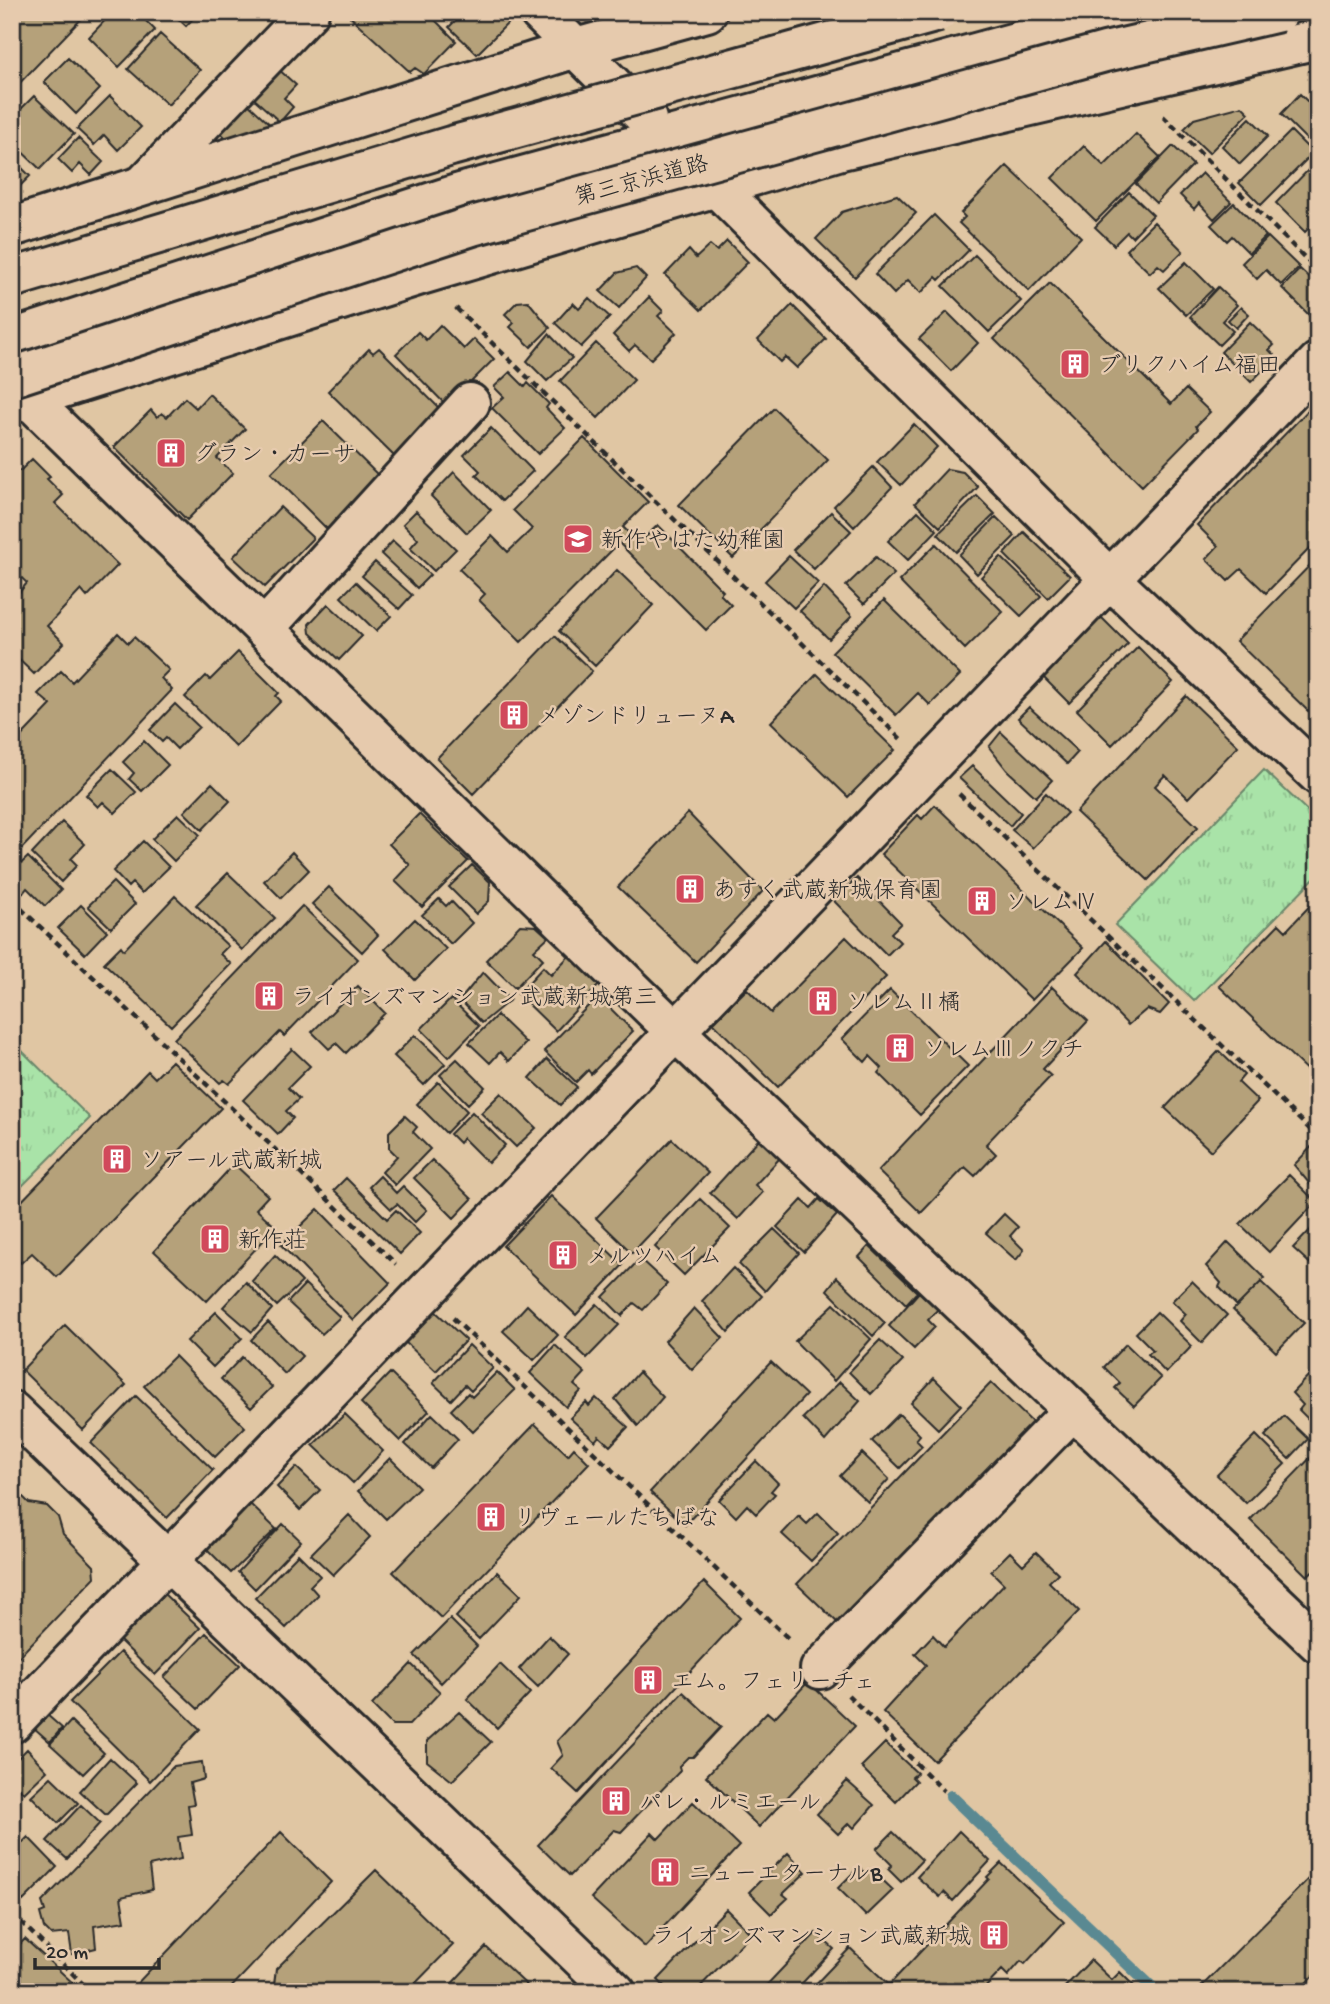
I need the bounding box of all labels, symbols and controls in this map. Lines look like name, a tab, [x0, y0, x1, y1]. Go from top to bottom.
street label: 第三京浜道路	[572, 151, 712, 213]
building icon: ブリクハイム福田	[1058, 347, 1092, 381]
place label: ブリクハイム福田	[1098, 353, 1281, 381]
building icon: グラン・カーサ	[154, 436, 188, 470]
place label: グラン・カーサ	[194, 442, 356, 470]
school or university icon: 新作やはた幼稚園	[561, 522, 595, 556]
place label: 新作やはた幼稚園	[601, 528, 785, 556]
building icon: メゾンドリューヌA	[497, 698, 531, 732]
place label: メゾンドリューヌA	[537, 704, 735, 732]
building icon: あすく武蔵新城保育園	[673, 872, 707, 906]
place label: あすく武蔵新城保育園	[713, 878, 942, 906]
building icon: ソレムⅣ	[965, 884, 999, 918]
place label: ソレムⅣ	[1005, 891, 1097, 918]
building icon: ライオンズマンション武蔵新城第三	[252, 979, 286, 1013]
building icon: ソレムⅡ橘	[806, 984, 840, 1018]
place label: ライオンズマンション武蔵新城第三	[292, 985, 657, 1013]
place label: ソレムⅡ橘	[846, 991, 961, 1018]
building icon: ソレムⅢノクチ	[883, 1031, 917, 1065]
place label: ソレムⅢノクチ	[923, 1038, 1084, 1065]
building icon: ソアール武蔵新城	[100, 1142, 134, 1176]
place label: ソアール武蔵新城	[140, 1148, 322, 1176]
building icon: 新作荘	[198, 1222, 232, 1256]
place label: 新作荘	[238, 1228, 307, 1256]
building icon: メルツハイム	[546, 1238, 580, 1272]
place label: メルツハイム	[586, 1245, 722, 1272]
building icon: リヴェールたちばな	[474, 1500, 508, 1534]
place label: リヴェールたちばな	[514, 1506, 719, 1534]
building icon: エム。フェリーチェ	[631, 1663, 665, 1697]
place label: エム。フェリーチェ	[671, 1670, 876, 1697]
building icon: パレ・ルミエール	[599, 1784, 633, 1818]
place label: パレ・ルミエール	[639, 1791, 822, 1818]
building icon: ニューエターナルB	[648, 1855, 682, 1889]
place label: ニューエターナルB	[688, 1862, 884, 1889]
building icon: ライオンズマンション武蔵新城	[977, 1918, 1011, 1952]
place label: ライオンズマンション武蔵新城	[652, 1924, 971, 1952]
scale bar	[35, 1927, 159, 1971]
text: 20 m	[46, 1942, 88, 1967]

